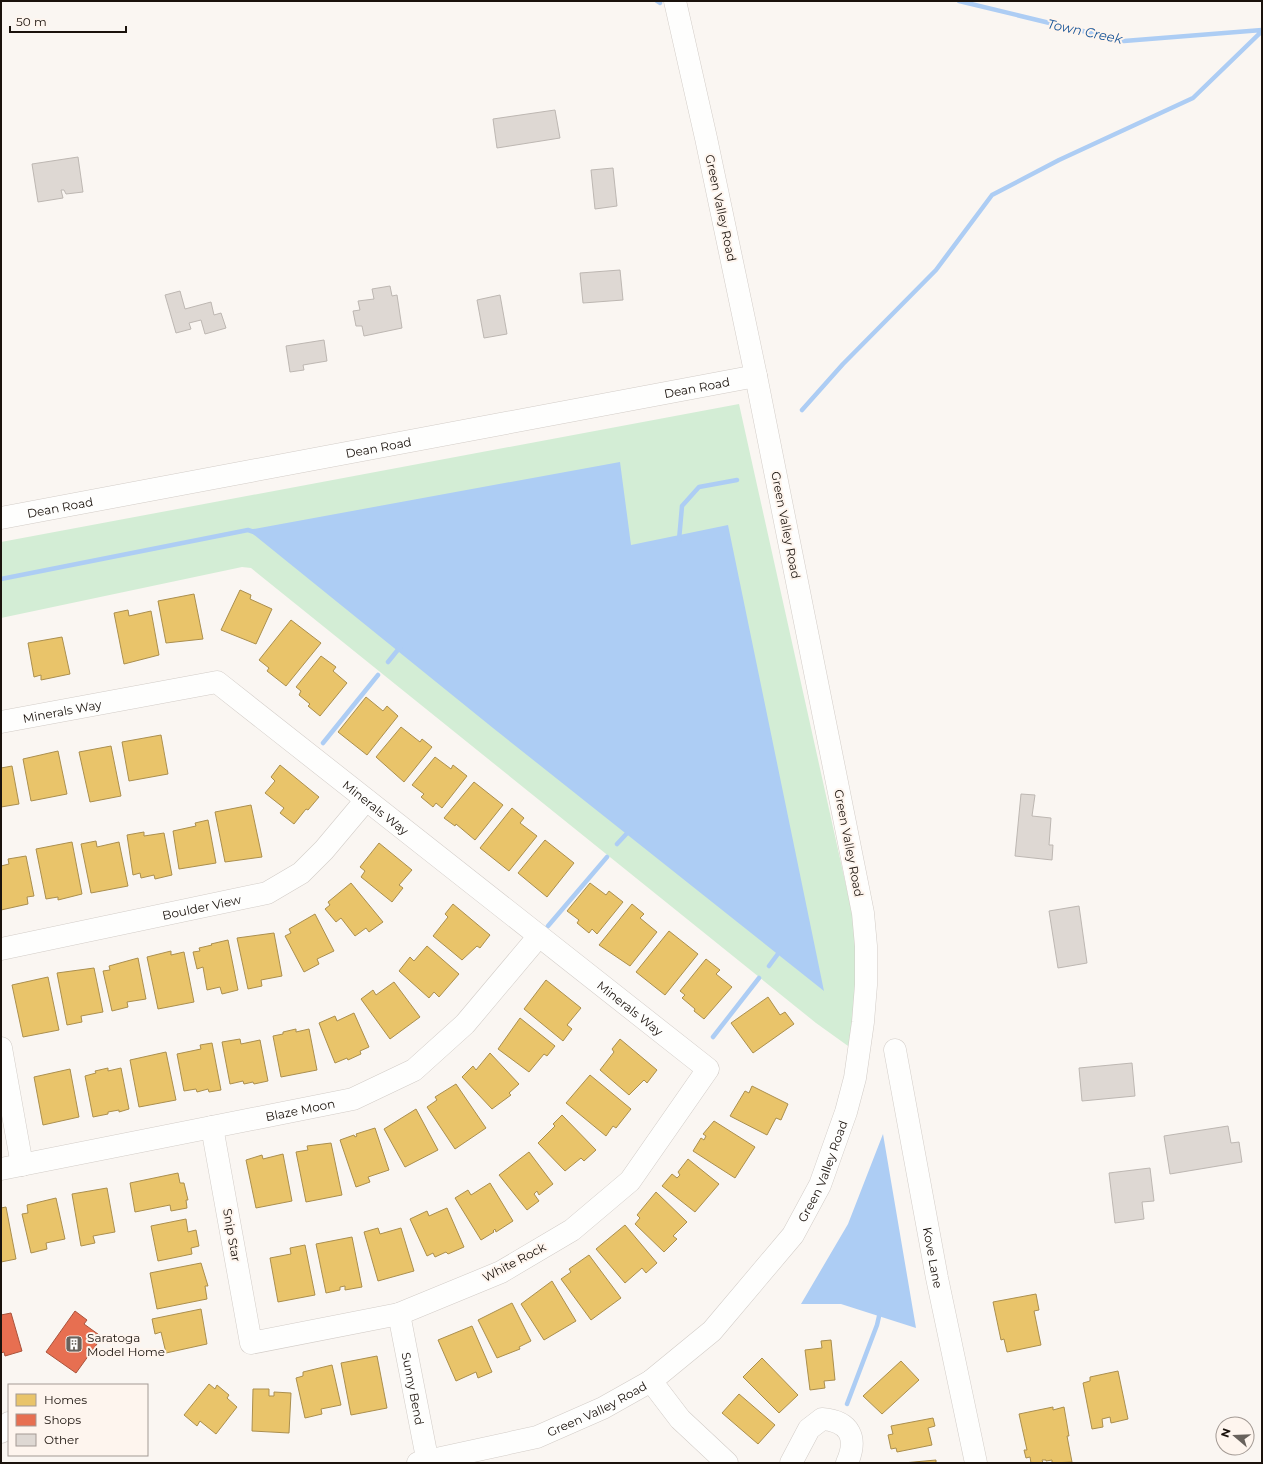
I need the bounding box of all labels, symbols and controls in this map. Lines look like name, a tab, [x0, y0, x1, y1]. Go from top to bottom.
scale bar	[10, 8, 126, 34]
text: 50 m	[16, 14, 47, 29]
water label: Town Creek	[1046, 15, 1125, 47]
street label: Green Valley Road	[702, 153, 740, 263]
street label: Dean Road	[663, 374, 731, 401]
street label: Dean Road	[344, 433, 413, 461]
street label: Green Valley Road	[768, 470, 804, 580]
street label: Dean Road	[26, 493, 94, 520]
street label: Minerals Way	[21, 696, 103, 725]
street label: Minerals Way	[340, 777, 412, 838]
street label: Green Valley Road	[831, 788, 867, 898]
street label: Boulder View	[161, 891, 243, 922]
street label: Minerals Way	[594, 977, 667, 1039]
street label: Blaze Moon	[264, 1095, 336, 1124]
street label: Green Valley Road	[794, 1118, 850, 1225]
street label: Snip Star	[220, 1207, 244, 1263]
street label: Kove Lane	[920, 1226, 946, 1289]
street label: White Rock	[480, 1239, 549, 1285]
place label: Saratoga Model Home	[87, 1330, 165, 1359]
building icon: Saratoga Model Home	[64, 1334, 84, 1354]
street label: Sunny Bend	[399, 1351, 428, 1426]
street label: Green Valley Road	[545, 1378, 649, 1439]
legend	[8, 1384, 148, 1456]
text: Homes	[44, 1392, 87, 1407]
text: Shops	[44, 1412, 81, 1427]
north arrow	[1215, 1416, 1255, 1456]
text: N	[1217, 1426, 1234, 1439]
text: Other	[44, 1432, 79, 1447]

